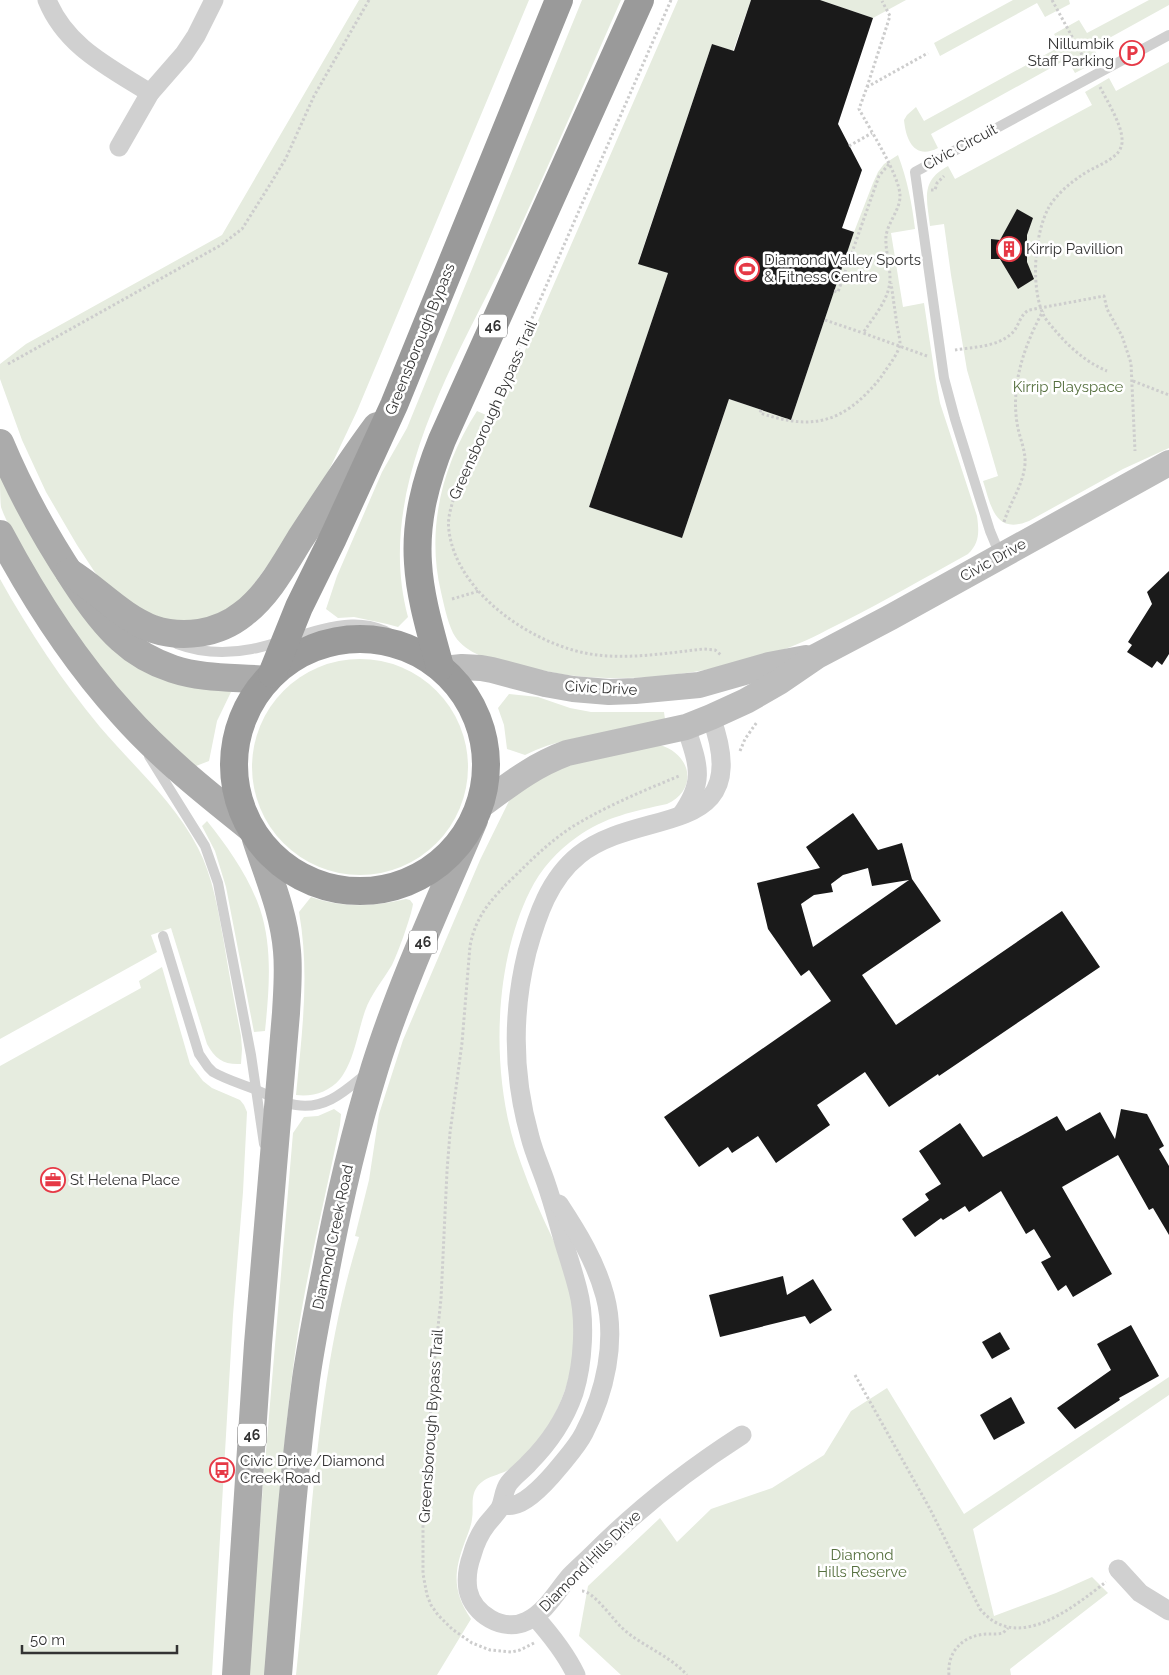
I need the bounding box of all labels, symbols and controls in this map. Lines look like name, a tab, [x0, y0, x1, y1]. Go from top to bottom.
place label: Nillumbik Staff Parking	[1028, 35, 1114, 70]
parking icon: Nillumbik Staff Parking	[1119, 40, 1145, 66]
street label: Civic Circuit	[920, 120, 1000, 174]
building icon: Kirrip Pavillion	[996, 236, 1022, 262]
place label: Kirrip Pavillion	[1026, 240, 1123, 258]
place label: Diamond Valley Sports & Fitness Centre	[764, 251, 921, 286]
sports icon: Diamond Valley Sports & Fitness Centre	[734, 256, 760, 282]
street label: Greensborough Bypass	[381, 260, 459, 418]
road number: 46	[479, 314, 507, 338]
street label: Greensborough Bypass Trail	[445, 317, 541, 502]
park label: Kirrip Playspace	[1013, 378, 1124, 396]
street label: Civic Drive	[957, 534, 1029, 585]
street label: Civic Drive	[564, 677, 638, 699]
road number: 46	[409, 930, 437, 954]
street label: Diamond Creek Road	[309, 1163, 357, 1311]
office icon: St Helena Place	[40, 1167, 66, 1193]
place label: St Helena Place	[70, 1171, 180, 1189]
street label: Greensborough Bypass Trail	[415, 1328, 447, 1523]
road number: 46	[238, 1424, 266, 1446]
place label: Civic Drive/Diamond Creek Road	[240, 1452, 385, 1487]
bus stop icon: Civic Drive/Diamond Creek Road	[209, 1457, 235, 1483]
street label: Diamond Hills Drive	[535, 1506, 645, 1616]
park label: Diamond Hills Reserve	[817, 1546, 907, 1581]
scale bar	[22, 1622, 178, 1654]
text: 50 m	[30, 1631, 65, 1649]

